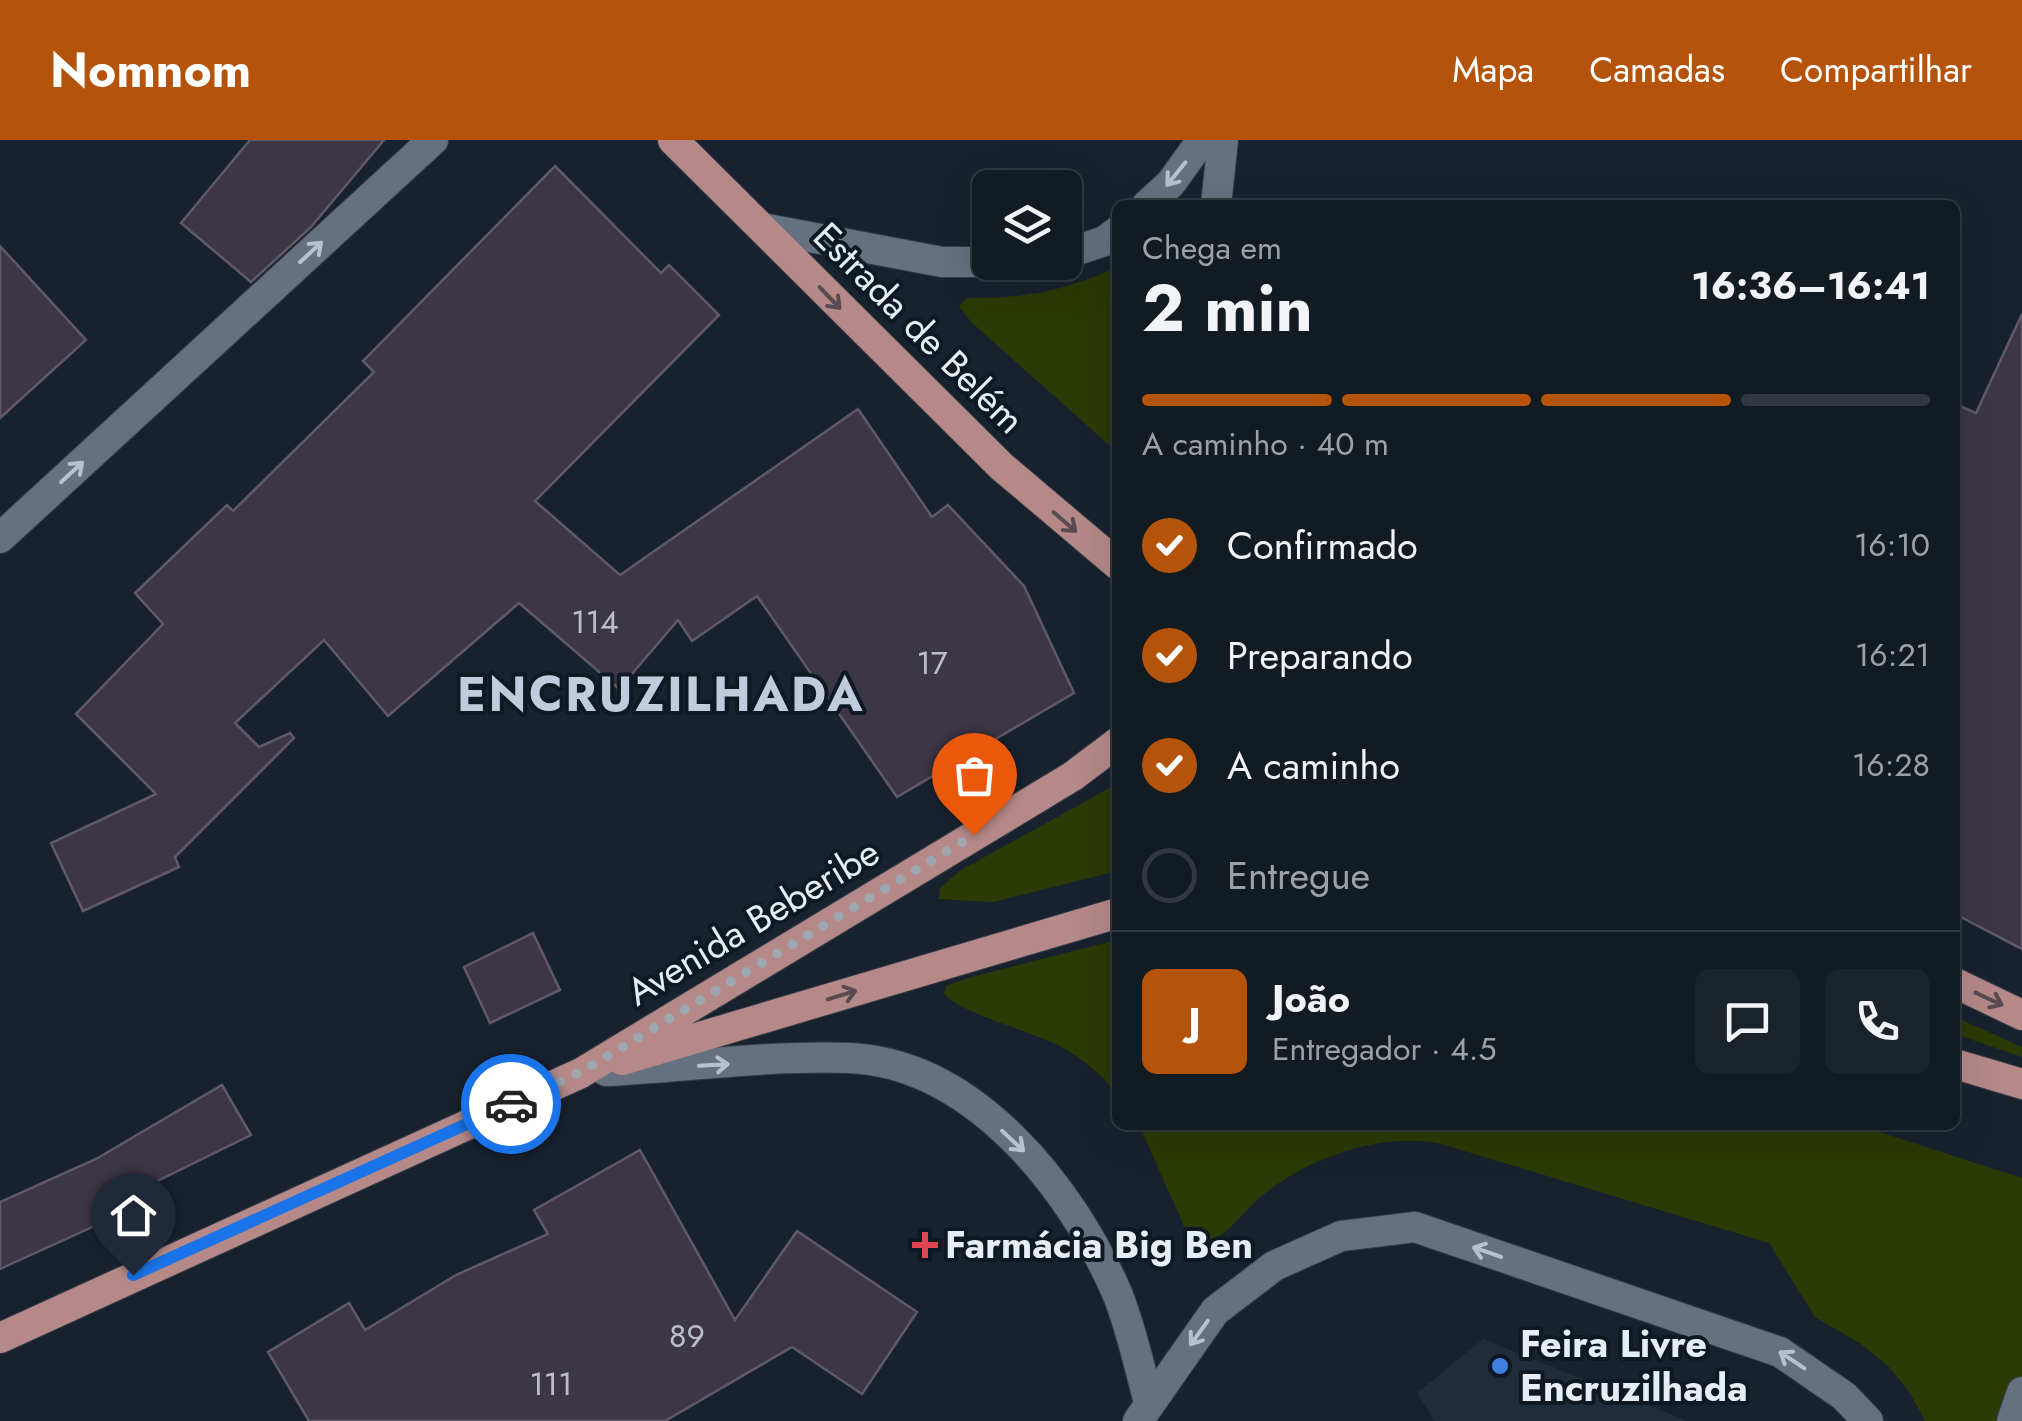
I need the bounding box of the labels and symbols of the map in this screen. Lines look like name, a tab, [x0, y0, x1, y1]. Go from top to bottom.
one-way arrow	[1166, 160, 1187, 187]
street label: Estrada de Belém	[801, 209, 1038, 446]
one-way arrow	[298, 241, 323, 264]
one-way arrow	[818, 285, 842, 309]
one-way arrow	[59, 461, 84, 484]
one-way arrow	[1052, 510, 1077, 533]
house number: 114	[571, 599, 619, 645]
house number: 17	[916, 640, 948, 686]
district label: ENCRUZILHADA	[457, 660, 865, 729]
pin	[932, 733, 1017, 836]
street label: Avenida Beberibe	[616, 824, 890, 1019]
one-way arrow	[826, 985, 858, 1003]
one-way arrow	[1973, 990, 2003, 1009]
courier	[461, 1054, 561, 1154]
one-way arrow	[697, 1055, 729, 1074]
one-way arrow	[1000, 1129, 1025, 1152]
pin	[91, 1173, 176, 1276]
place label: Farmácia Big Ben	[945, 1217, 1253, 1272]
marker: Farmácia Big Ben	[914, 1234, 936, 1256]
one-way arrow	[1471, 1241, 1503, 1259]
house number: 89	[669, 1313, 705, 1359]
place label: Feira Livre Encruzilhada	[1520, 1316, 1748, 1415]
one-way arrow	[1189, 1319, 1210, 1346]
one-way arrow	[1779, 1350, 1807, 1371]
marker: Feira Livre Encruzilhada	[1489, 1355, 1511, 1377]
house number: 111	[529, 1361, 573, 1407]

